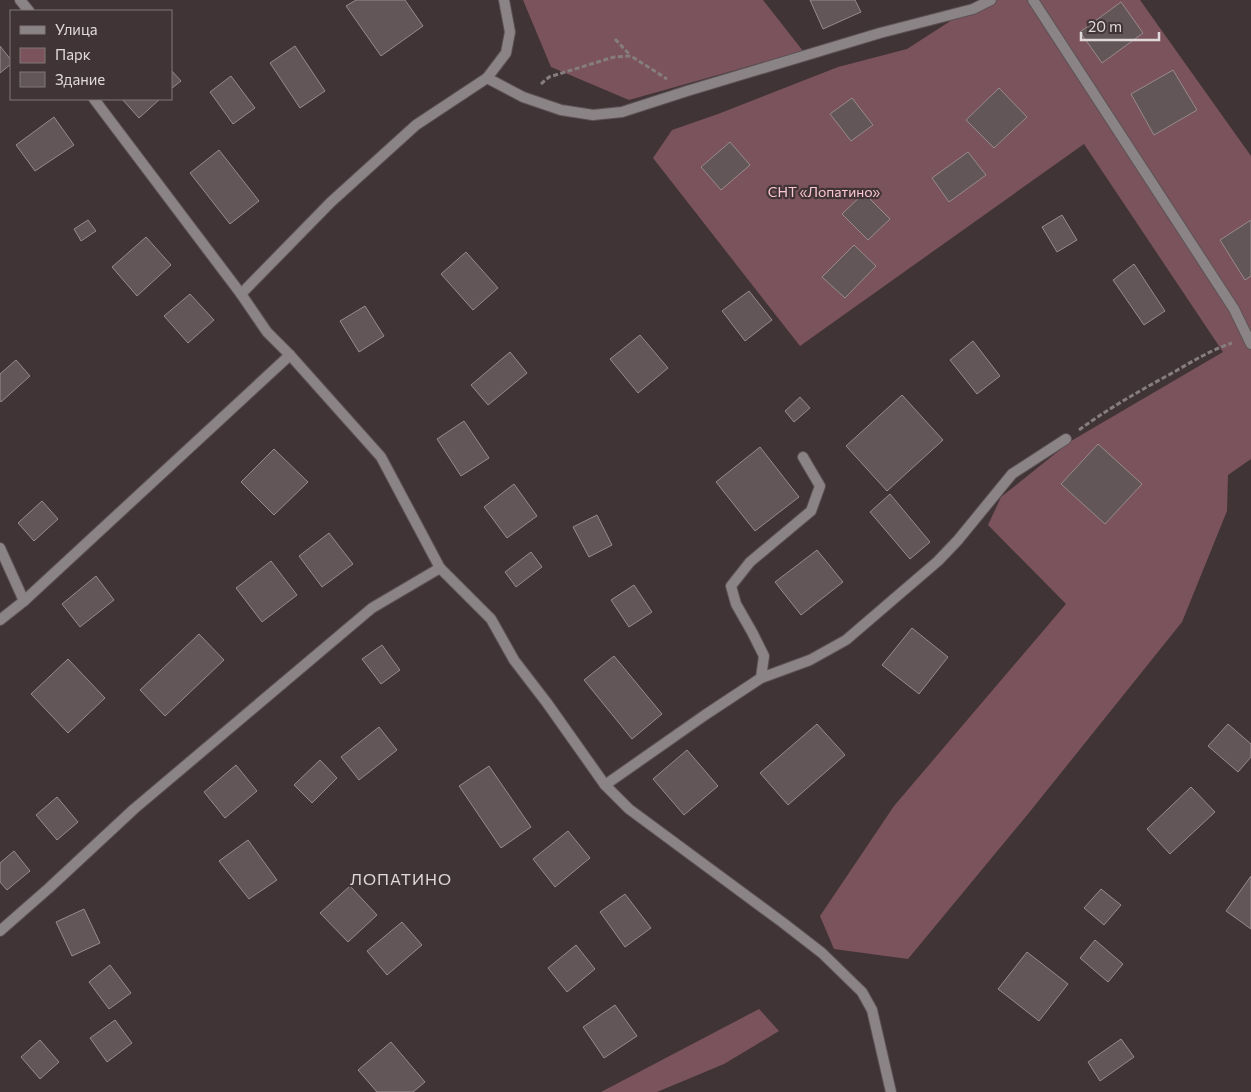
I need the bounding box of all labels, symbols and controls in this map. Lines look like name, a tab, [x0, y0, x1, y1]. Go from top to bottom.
legend	[10, 10, 172, 100]
scale bar	[1081, 10, 1158, 42]
text: 20 m	[1088, 17, 1122, 35]
text: Улица	[55, 20, 97, 38]
text: Парк	[55, 45, 91, 63]
text: Здание	[55, 70, 105, 88]
park label: СНТ «Лопатино»	[768, 183, 880, 200]
district label: ЛОПАТИНО	[350, 869, 452, 888]

